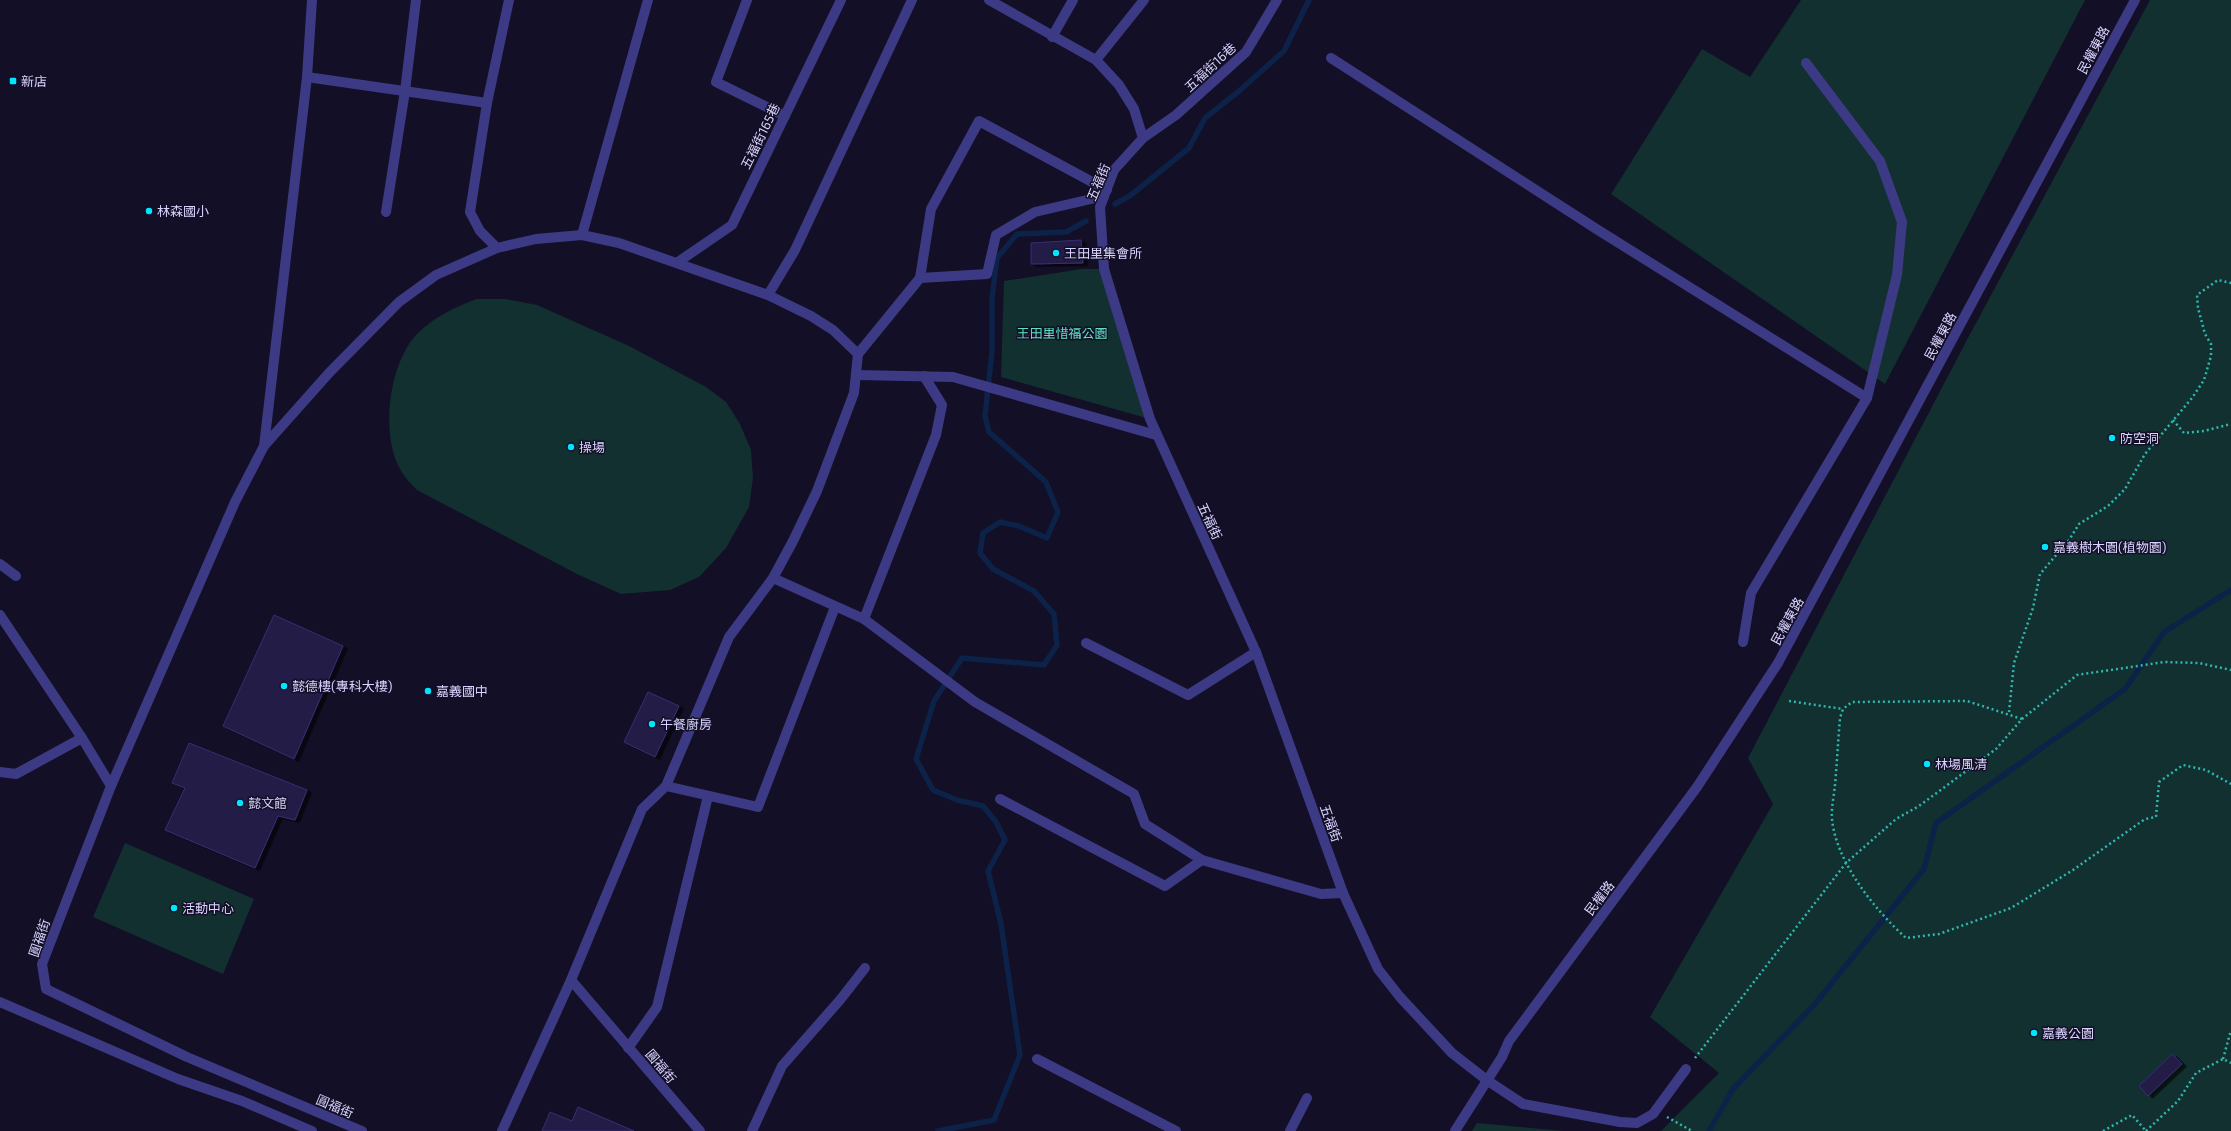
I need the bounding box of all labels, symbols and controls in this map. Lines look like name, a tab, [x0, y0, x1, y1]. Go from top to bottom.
street label: 民權東路	[2074, 23, 2112, 77]
street label: 五福街16巷	[1181, 39, 1239, 95]
place label: 新店	[21, 73, 47, 89]
marker: 新店	[8, 76, 18, 86]
street label: 五福街165巷	[737, 100, 783, 172]
street label: 五福街	[1083, 161, 1113, 203]
place label: 林森國小	[157, 203, 209, 219]
marker: 林森國小	[144, 206, 154, 216]
place label: 王田里集會所	[1064, 245, 1142, 261]
marker: 王田里集會所	[1051, 248, 1061, 258]
street label: 民權東路	[1921, 309, 1959, 363]
park label: 王田里惜福公園	[1016, 325, 1108, 341]
place label: 防空洞	[2120, 430, 2159, 446]
marker: 防空洞	[2107, 433, 2117, 443]
place label: 操場	[579, 439, 605, 455]
marker: 操場	[566, 442, 576, 452]
street label: 五福街	[1195, 500, 1225, 542]
place label: 嘉義樹木園(植物園)	[2053, 539, 2166, 555]
marker: 嘉義樹木園(植物園)	[2040, 542, 2050, 552]
street label: 民權東路	[1767, 594, 1807, 648]
place label: 懿德樓(專科大樓)	[292, 678, 392, 694]
marker: 懿德樓(專科大樓)	[279, 681, 289, 691]
place label: 嘉義國中	[436, 683, 488, 699]
marker: 嘉義國中	[423, 686, 433, 696]
place label: 午餐廚房	[660, 716, 712, 732]
marker: 午餐廚房	[647, 719, 657, 729]
place label: 林場風清	[1935, 756, 1987, 772]
marker: 林場風清	[1922, 759, 1932, 769]
place label: 懿文館	[248, 795, 287, 811]
marker: 懿文館	[235, 798, 245, 808]
street label: 五福街	[1317, 802, 1345, 844]
street label: 民權路	[1581, 878, 1617, 918]
place label: 活動中心	[182, 900, 234, 916]
marker: 活動中心	[169, 903, 179, 913]
street label: 圓福街	[25, 917, 53, 959]
place label: 嘉義公園	[2042, 1025, 2094, 1041]
marker: 嘉義公園	[2029, 1028, 2039, 1038]
street label: 圓福街	[642, 1046, 680, 1086]
street label: 圓福街	[314, 1091, 356, 1121]

